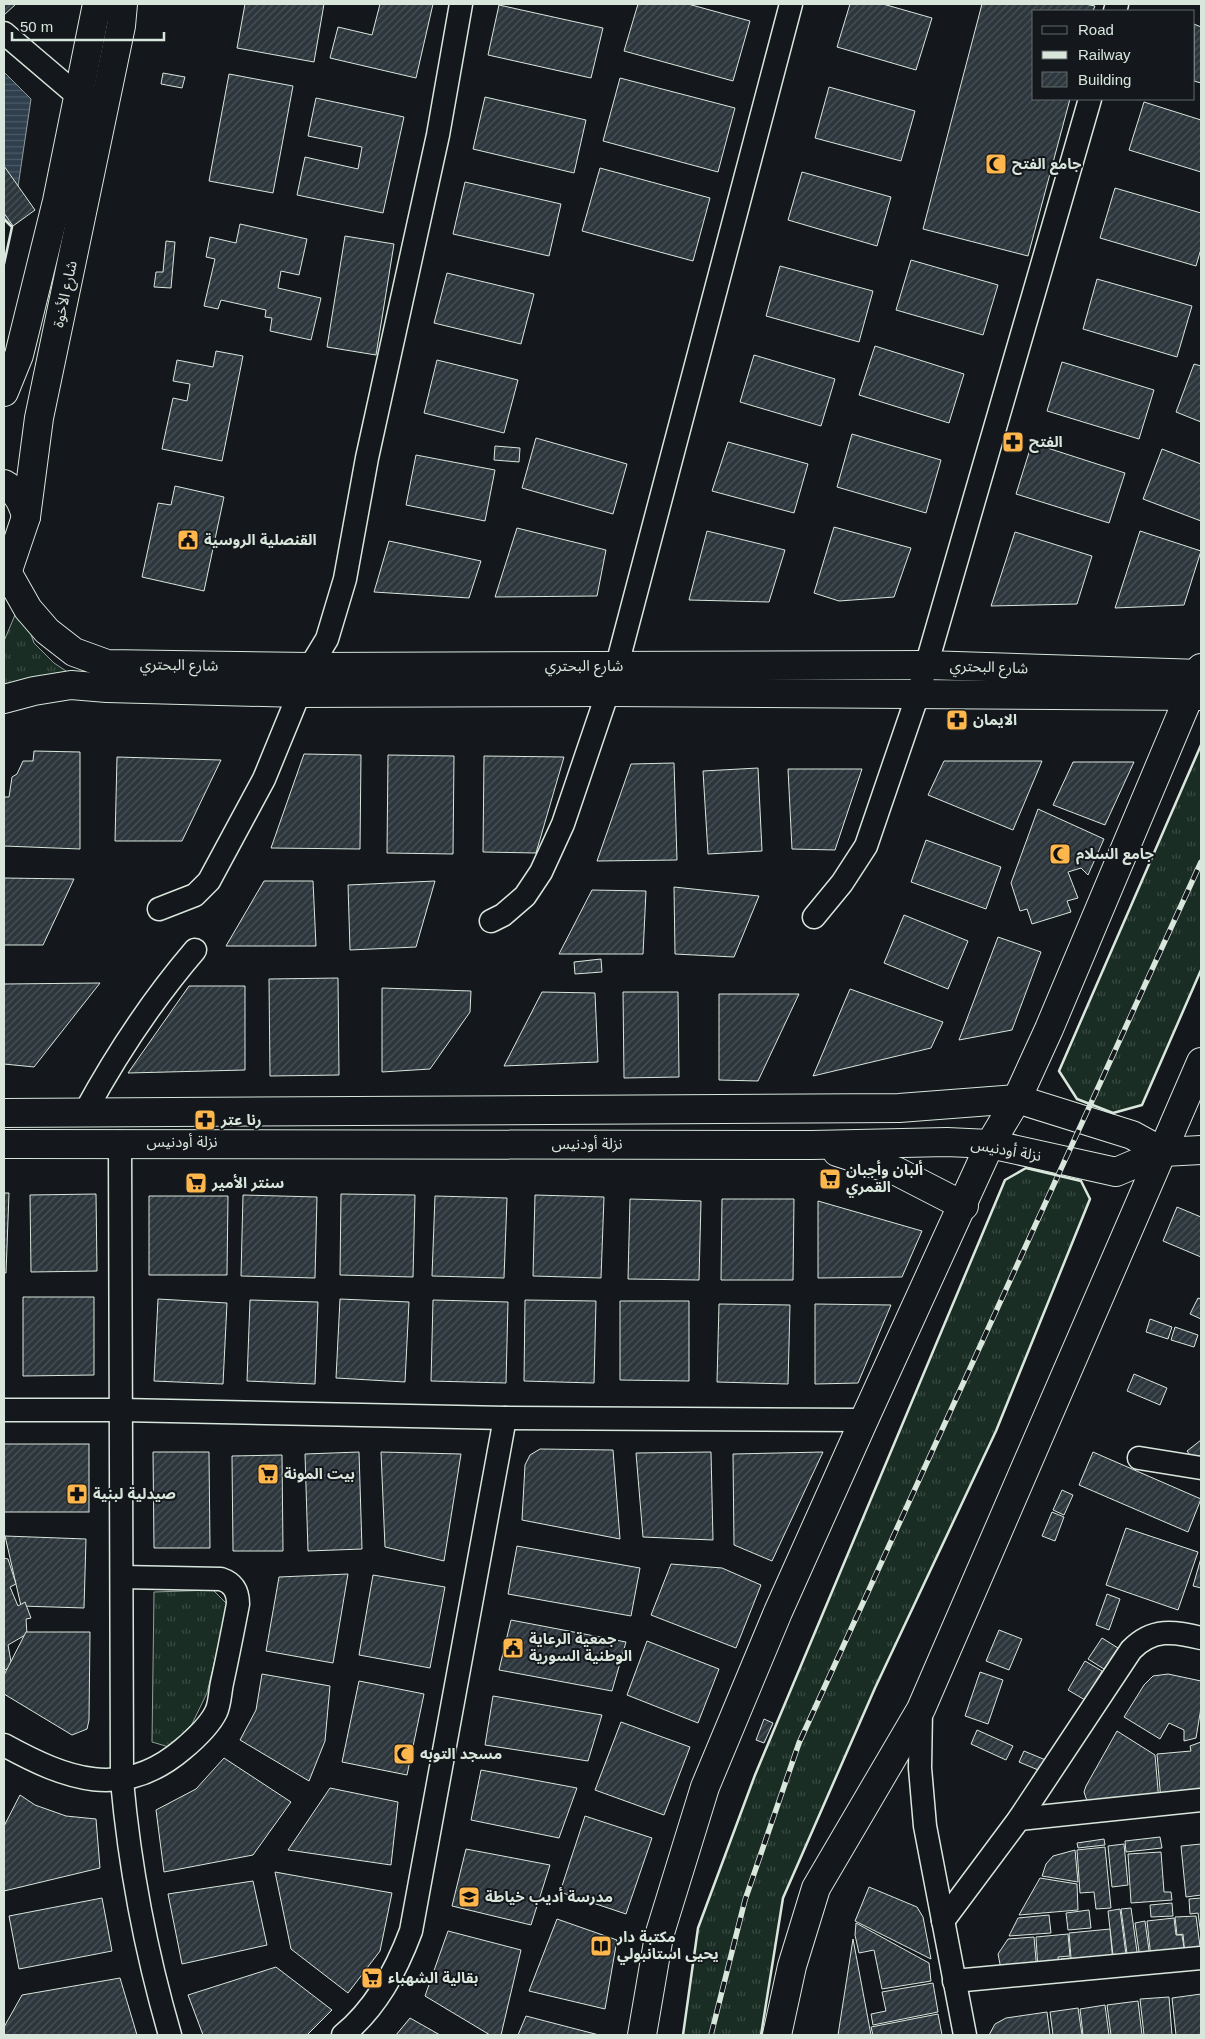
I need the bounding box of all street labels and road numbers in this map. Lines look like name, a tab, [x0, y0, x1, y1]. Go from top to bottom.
street label: شارع الأخوة	[49, 259, 84, 330]
street label: شارع البحتري	[140, 655, 219, 678]
street label: شارع البحتري	[545, 657, 623, 678]
street label: شارع البحتري	[949, 657, 1029, 680]
street label: نزلة أودنيس	[146, 1133, 218, 1151]
street label: نزلة أودنيس	[551, 1135, 623, 1153]
street label: نزلة أودنيس	[969, 1135, 1043, 1165]

